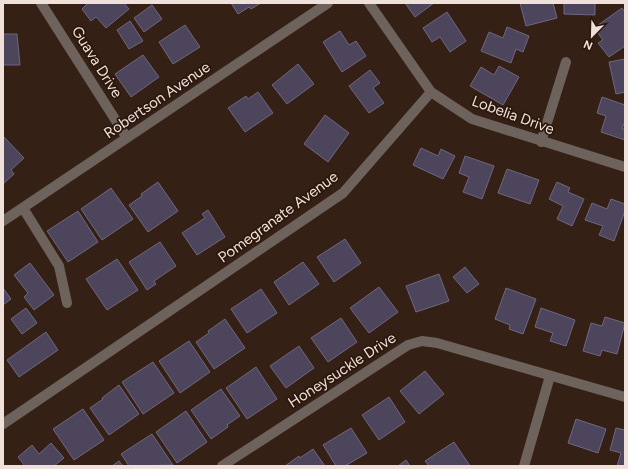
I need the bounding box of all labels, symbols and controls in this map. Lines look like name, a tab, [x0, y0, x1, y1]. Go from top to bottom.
north arrow	[572, 16, 612, 56]
street label: Guava Drive	[68, 23, 126, 101]
text: N	[582, 37, 595, 52]
street label: Robertson Avenue	[100, 58, 214, 142]
street label: Lobelia Drive	[469, 92, 557, 138]
street label: Pomegranate Avenue	[214, 167, 342, 267]
street label: Honeysuckle Drive	[285, 328, 399, 412]

